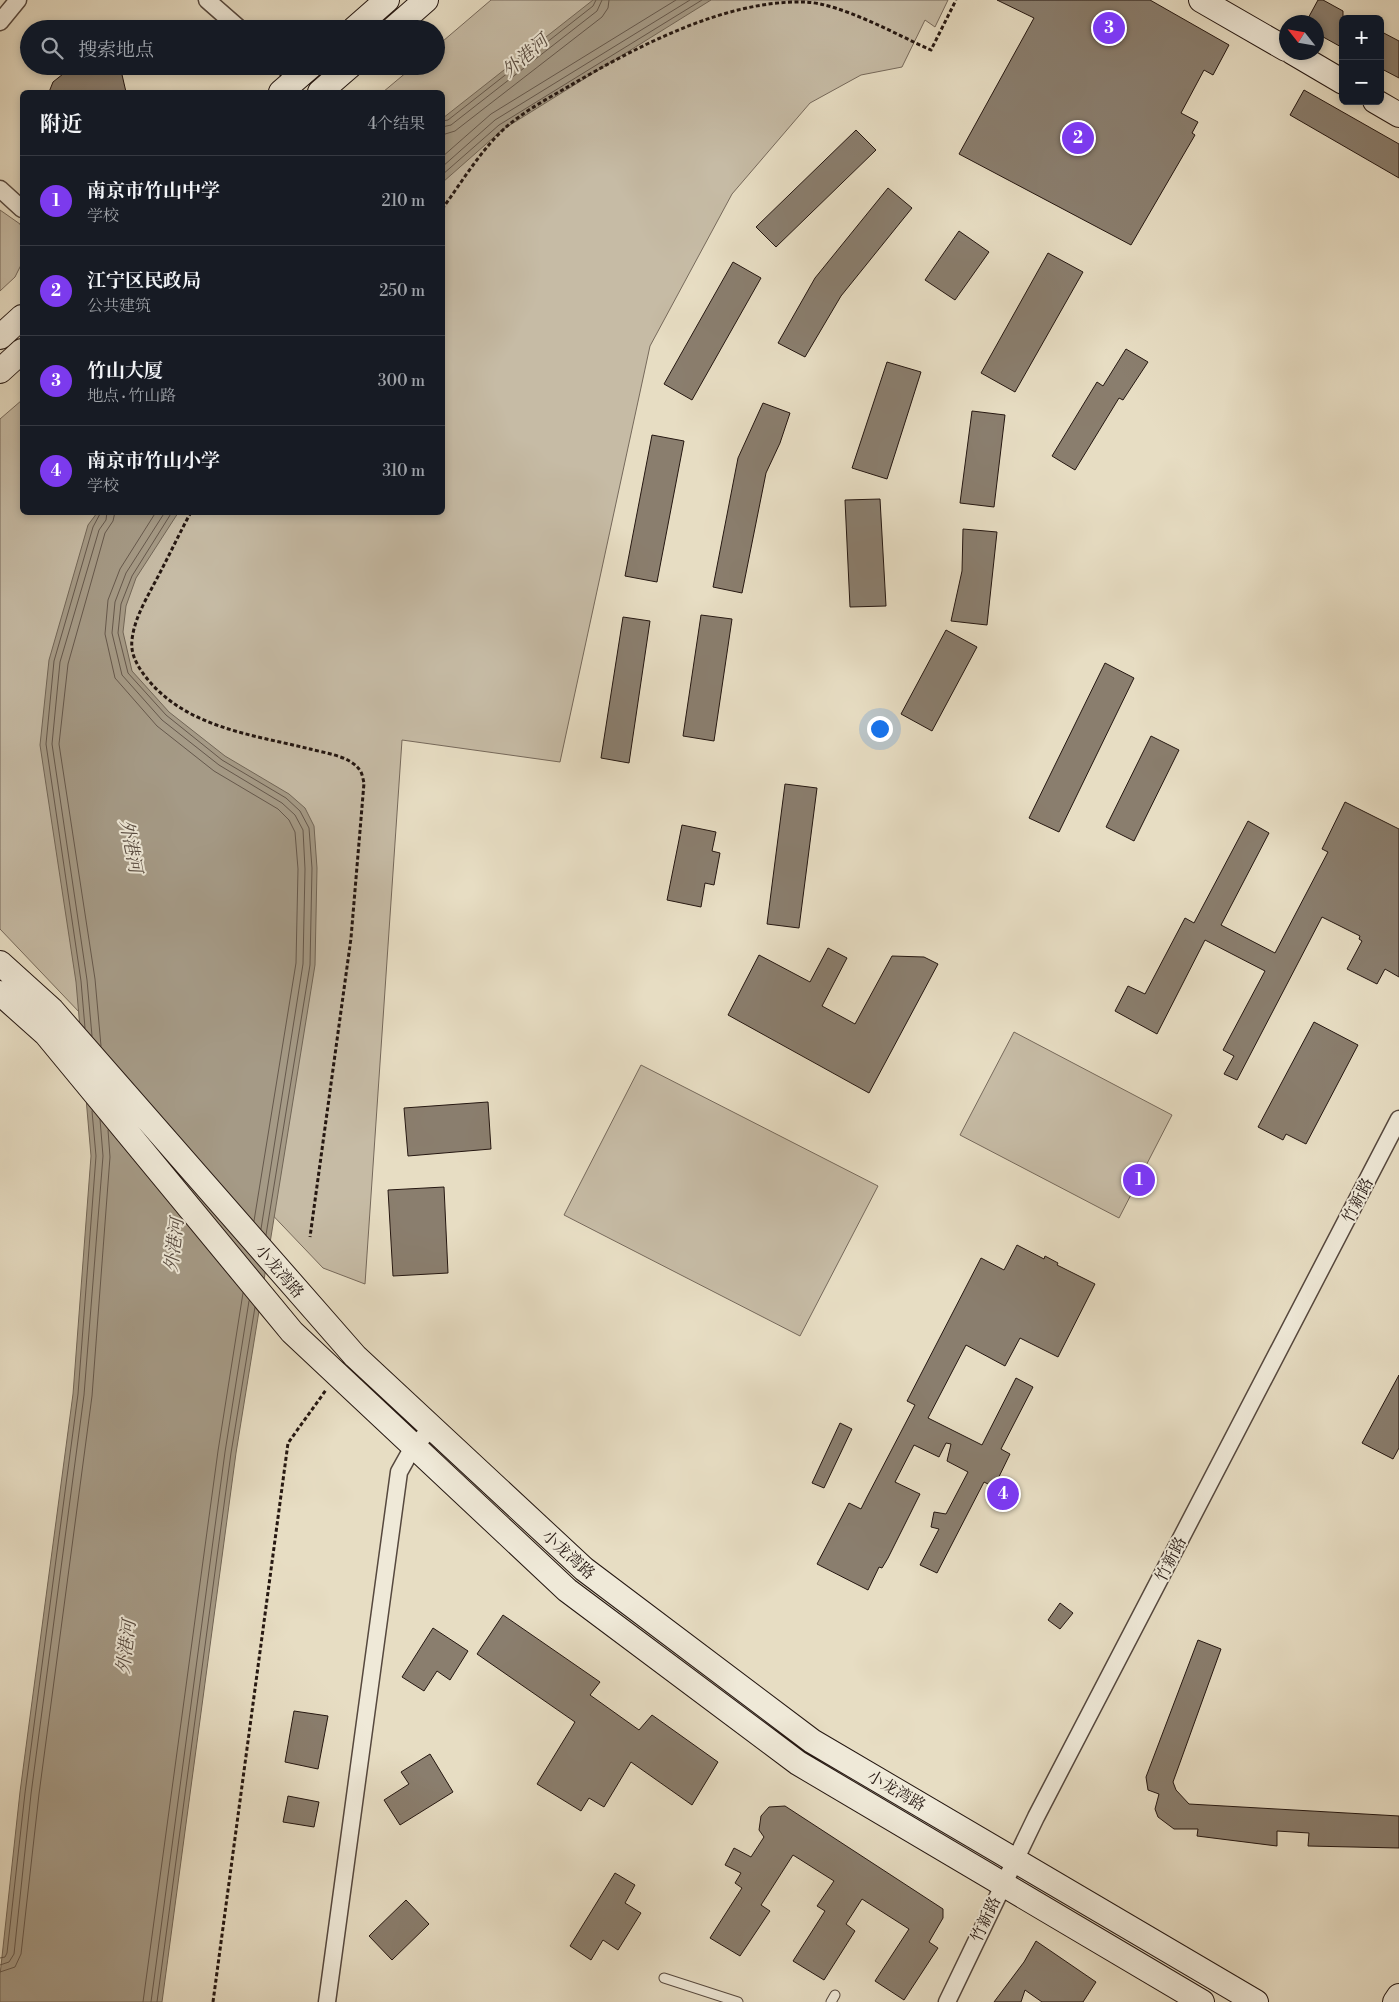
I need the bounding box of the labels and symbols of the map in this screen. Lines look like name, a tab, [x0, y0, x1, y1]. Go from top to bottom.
pin: 3	[1093, 9, 1125, 47]
north arrow	[1279, 15, 1324, 60]
water label: 外港河	[497, 28, 556, 83]
pin: 2	[1062, 119, 1094, 157]
your location	[867, 716, 893, 742]
water label: 外港河	[114, 817, 148, 878]
pin: 1	[1123, 1161, 1155, 1199]
street label: 竹新路	[1338, 1175, 1378, 1226]
water label: 外港河	[160, 1214, 190, 1273]
street label: 小龙湾路	[251, 1241, 308, 1302]
pin: 4	[987, 1475, 1019, 1513]
street label: 小龙湾路	[538, 1526, 599, 1584]
street label: 竹新路	[1151, 1534, 1191, 1585]
water label: 外港河	[112, 1616, 142, 1675]
street label: 小龙湾路	[864, 1766, 929, 1816]
street label: 竹新路	[967, 1893, 1005, 1945]

